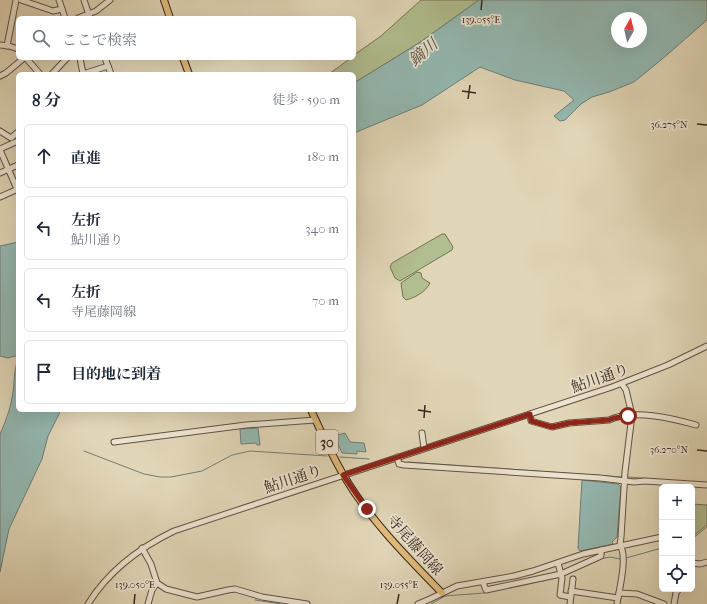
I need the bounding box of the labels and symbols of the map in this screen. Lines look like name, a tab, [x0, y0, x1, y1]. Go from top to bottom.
north arrow	[611, 12, 647, 48]
text: 139.055°E	[462, 14, 500, 26]
water label: 鏑川	[405, 33, 443, 70]
text: 36.275°N	[651, 119, 688, 131]
street label: 鮎川通り	[569, 360, 631, 396]
route start	[619, 407, 637, 425]
road number: 30	[316, 430, 338, 454]
text: 36.270°N	[650, 444, 688, 456]
street label: 鮎川通り	[262, 461, 324, 497]
route end	[358, 500, 376, 518]
street label: 寺尾藤岡線	[383, 511, 447, 579]
text: 139.050°E	[115, 579, 155, 591]
text: 139.055°E	[380, 579, 418, 591]

